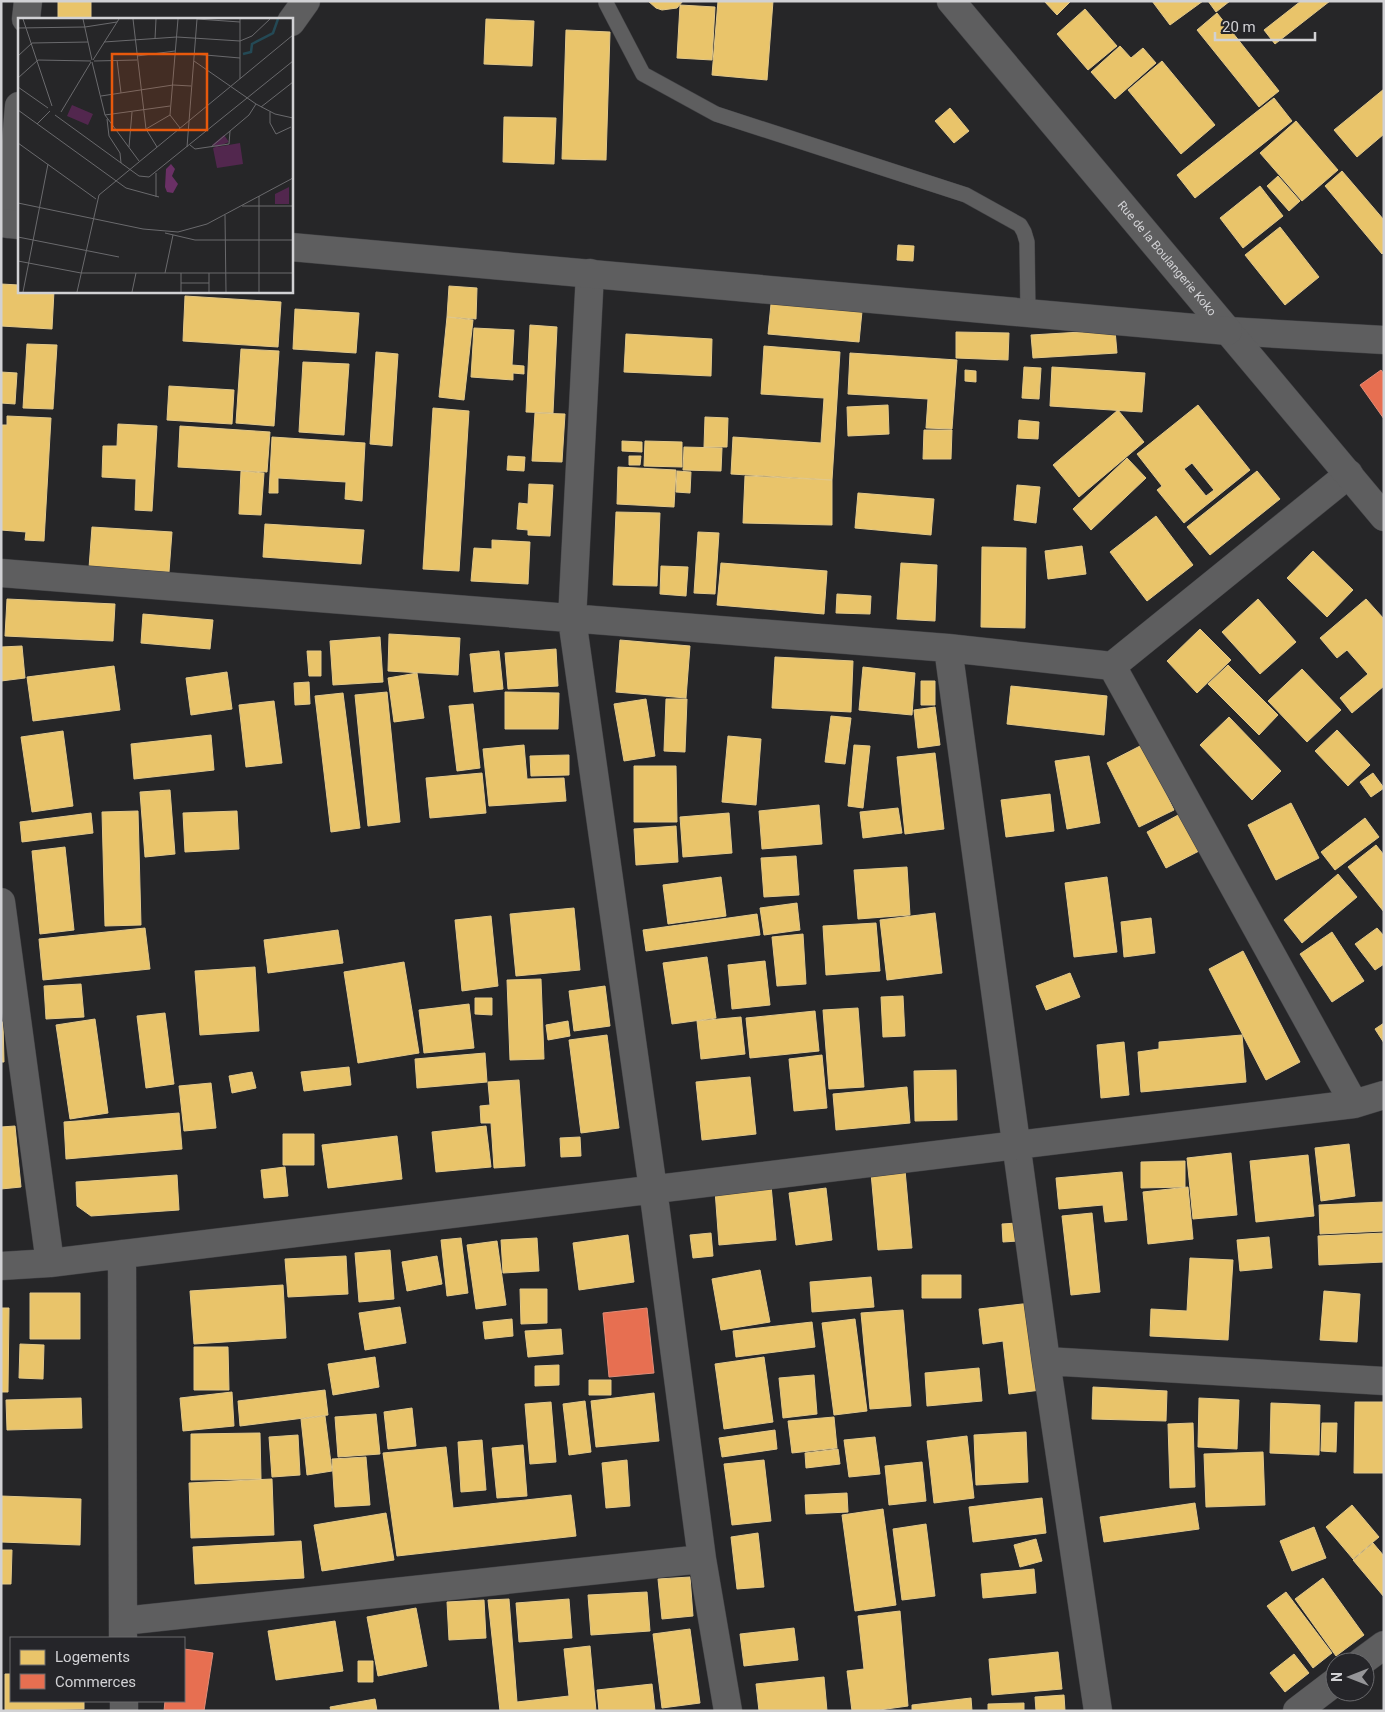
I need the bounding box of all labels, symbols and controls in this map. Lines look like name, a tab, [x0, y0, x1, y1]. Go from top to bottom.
scale bar	[1215, 10, 1315, 42]
inset map	[18, 18, 292, 292]
text: 20 m	[1222, 18, 1256, 36]
street label: Rue de la Boulangerie Koko	[1115, 198, 1219, 319]
legend	[10, 1637, 185, 1702]
text: Logements	[55, 1648, 130, 1666]
north arrow	[1325, 1652, 1375, 1702]
text: N	[1329, 1672, 1345, 1682]
text: Commerces	[55, 1673, 136, 1691]

